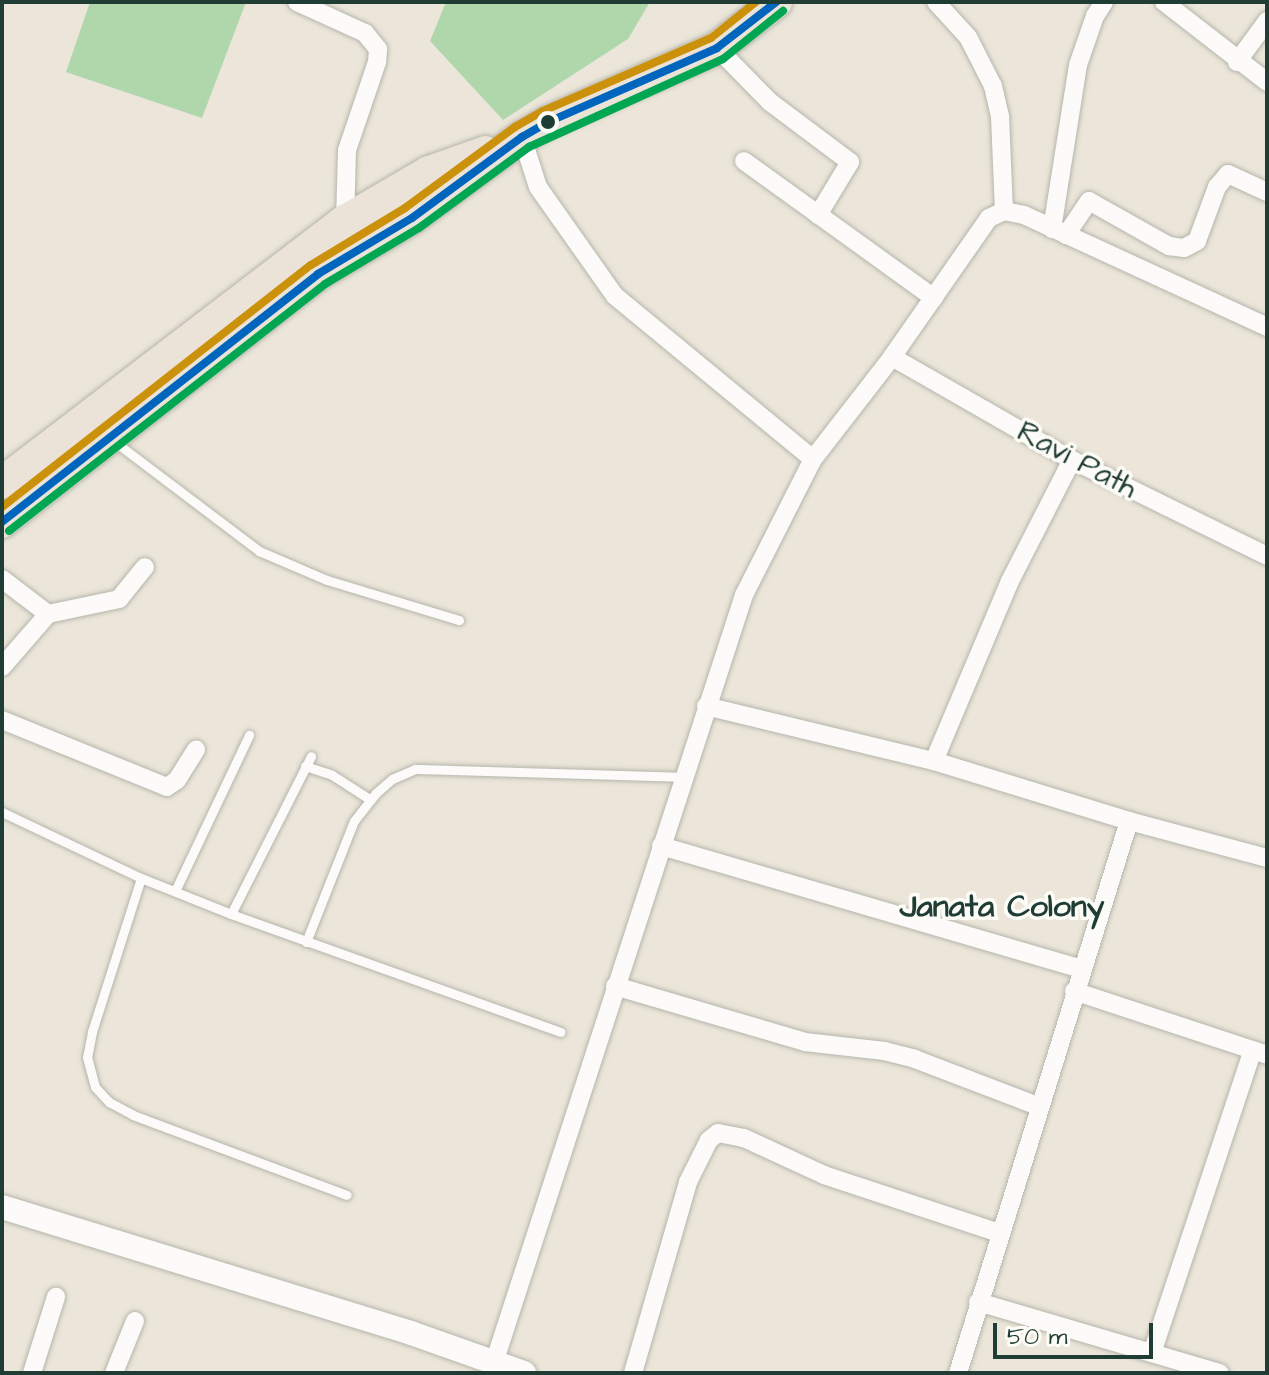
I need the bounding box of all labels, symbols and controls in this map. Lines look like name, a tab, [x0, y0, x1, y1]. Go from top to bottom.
unlabelled marker	[540, 114, 556, 130]
street label: Ravi Path	[1011, 414, 1143, 506]
district label: Janata Colony	[900, 888, 1104, 926]
scale bar	[997, 1307, 1157, 1357]
text: 50 m	[1007, 1320, 1067, 1354]

